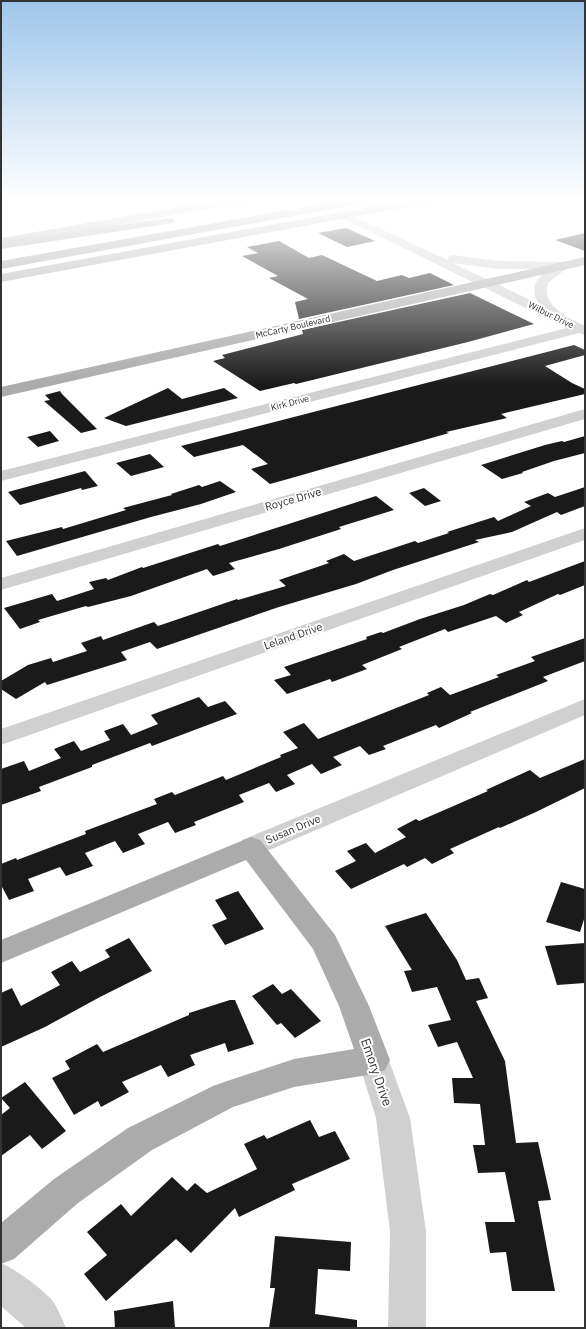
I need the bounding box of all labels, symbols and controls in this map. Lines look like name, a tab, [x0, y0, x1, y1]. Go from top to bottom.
street label: Wilbur Drive	[527, 299, 576, 330]
street label: McCarty Boulevard	[254, 313, 331, 340]
street label: Kirk Drive	[270, 392, 310, 413]
street label: Royce Drive	[263, 484, 323, 514]
street label: Leland Drive	[262, 619, 324, 653]
street label: Susan Drive	[263, 811, 323, 847]
street label: Emory Drive	[357, 1036, 396, 1108]

